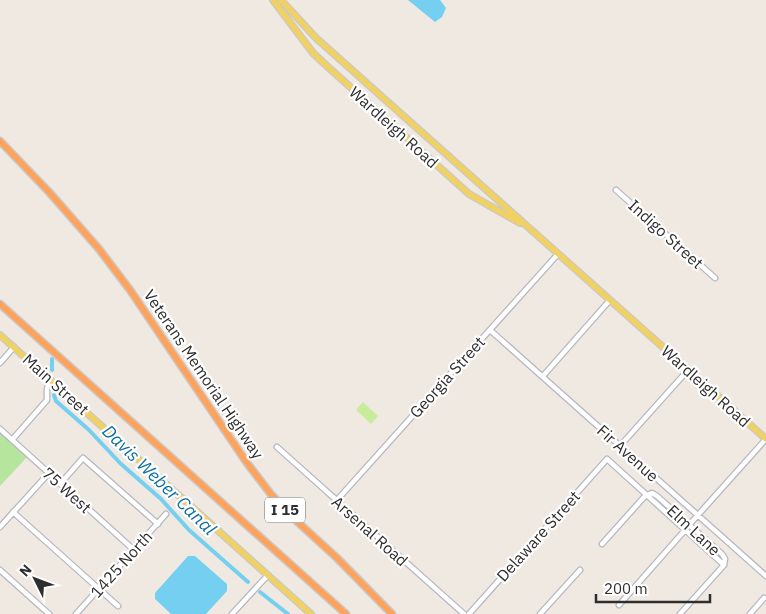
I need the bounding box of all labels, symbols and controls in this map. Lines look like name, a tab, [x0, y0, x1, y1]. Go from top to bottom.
street label: Wardleigh Road	[345, 82, 443, 172]
street label: Indigo Street	[624, 195, 708, 273]
street label: Veterans Memorial Highway	[140, 285, 268, 463]
street label: Georgia Street	[405, 332, 489, 422]
street label: Wardleigh Road	[657, 341, 755, 431]
street label: Main Street	[19, 349, 93, 419]
water label: Davis Weber Canal	[98, 419, 221, 540]
street label: Fir Avenue	[593, 420, 663, 486]
street label: 75 West	[38, 463, 96, 517]
street label: Delaware Street	[492, 486, 584, 586]
street label: Arsenal Road	[328, 492, 412, 570]
road number: I 15	[265, 498, 305, 522]
street label: Elm Lane	[663, 500, 725, 560]
street label: 1425 North	[86, 526, 156, 602]
north arrow	[10, 554, 60, 604]
text: N	[15, 561, 35, 580]
scale bar	[596, 572, 710, 604]
text: 200 m	[604, 579, 648, 598]

